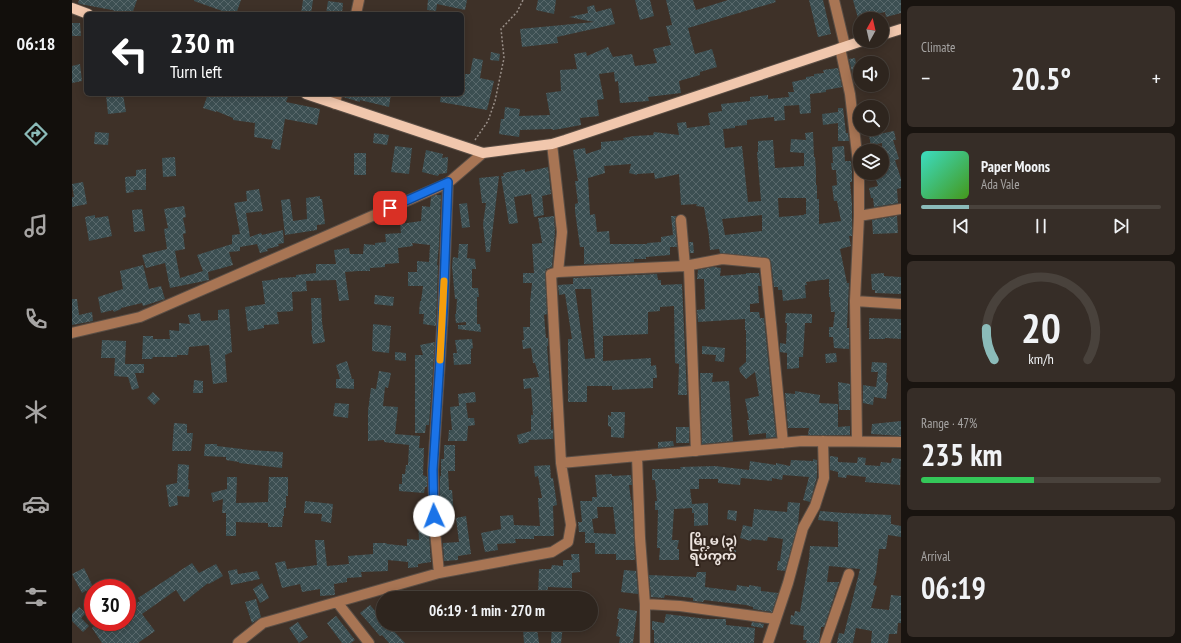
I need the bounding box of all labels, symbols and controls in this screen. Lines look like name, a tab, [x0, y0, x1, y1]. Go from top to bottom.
north arrow	[853, 12, 889, 48]
map controls	[853, 12, 889, 180]
text: 230 m	[170, 24, 234, 61]
icon: left	[104, 28, 156, 80]
text: 06:18	[17, 32, 55, 55]
text: Climate	[921, 39, 955, 56]
button: sound	[853, 56, 889, 92]
text: 20.5°	[1011, 59, 1071, 98]
text: Turn left	[170, 60, 222, 83]
text: −	[921, 64, 930, 92]
text: +	[1152, 64, 1161, 92]
button: search	[853, 100, 889, 136]
icon: directions	[22, 120, 50, 148]
button: layers	[853, 144, 889, 180]
text: Paper Moons	[981, 157, 1050, 176]
text: Ada Vale	[981, 176, 1020, 193]
pin	[373, 191, 407, 225]
icon: arrive	[379, 197, 401, 219]
icon: music	[22, 212, 50, 240]
icon: previous	[950, 215, 972, 237]
icon: pause	[1030, 215, 1052, 237]
icon: next	[1110, 215, 1132, 237]
text: 20	[1021, 300, 1061, 353]
icon: phone	[22, 305, 50, 333]
text: km/h	[1028, 348, 1054, 367]
icon: climate	[22, 398, 50, 426]
text: Range · 47%	[921, 415, 977, 432]
text: 235 km	[921, 435, 1002, 474]
icon: car	[22, 490, 50, 518]
position arrow	[413, 495, 455, 537]
district label: မြို့မ (၃) ရပ်ကွက်	[689, 532, 737, 566]
text: Arrival	[921, 548, 950, 565]
text: 06:19	[921, 568, 986, 607]
speed limit sign: 30	[84, 579, 136, 631]
icon: filters	[22, 583, 50, 611]
text: 06:19 · 1 min · 270 m	[429, 601, 545, 620]

